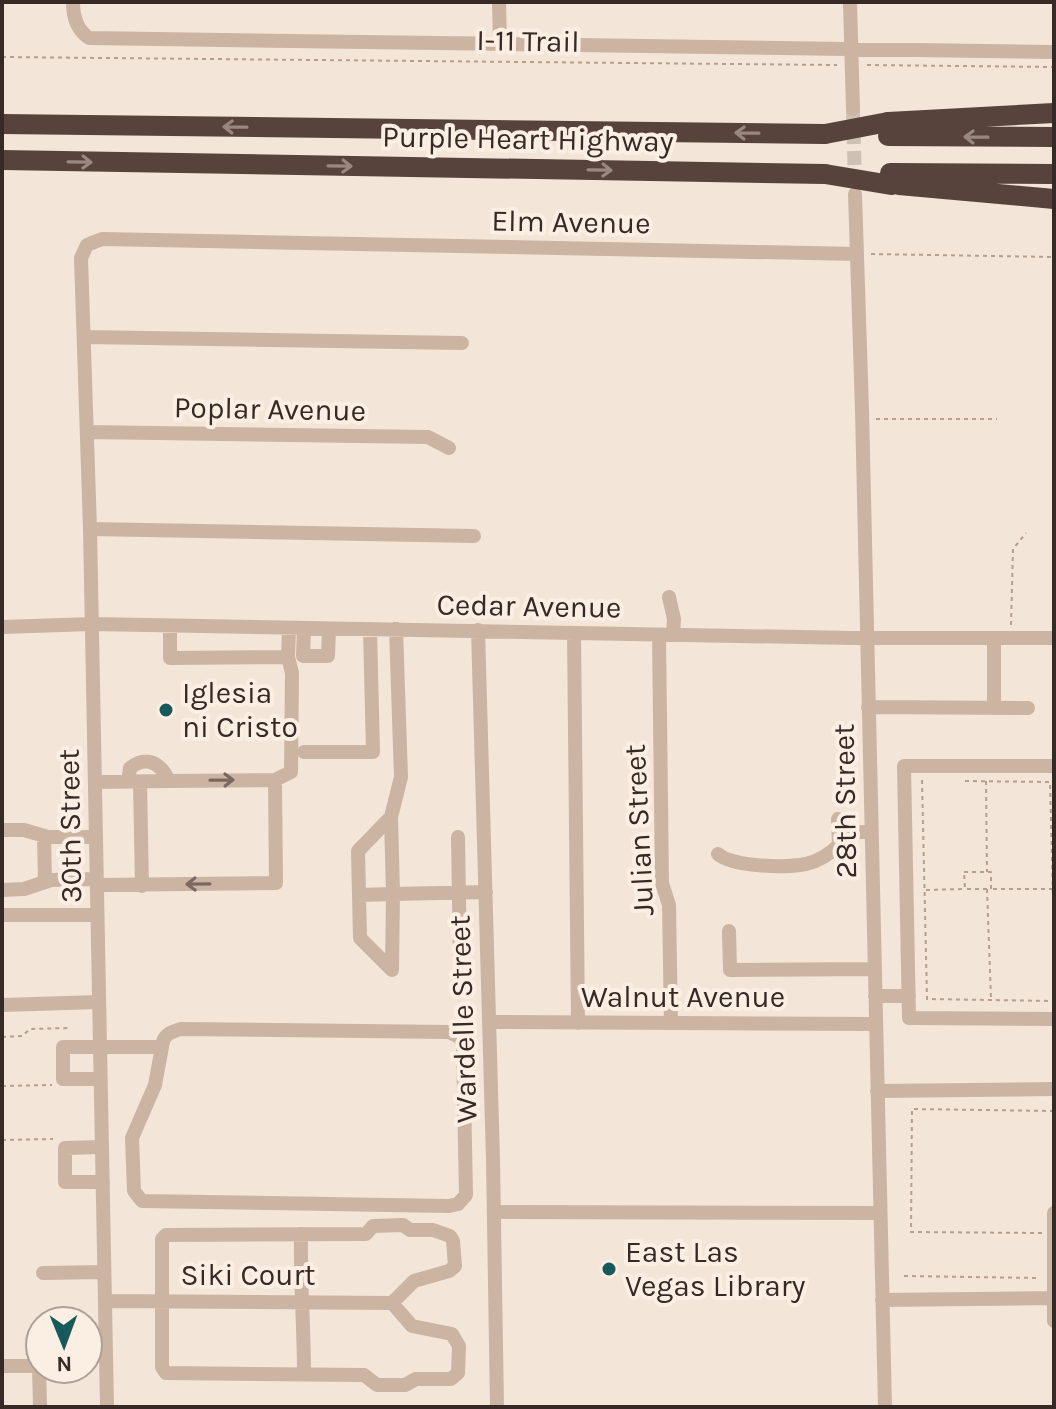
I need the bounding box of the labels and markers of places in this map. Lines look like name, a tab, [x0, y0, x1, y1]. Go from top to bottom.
place label: Iglesia ni Cristo	[182, 675, 298, 745]
marker: Iglesia ni Cristo	[157, 701, 175, 719]
place label: East Las Vegas Library	[625, 1234, 806, 1304]
marker: East Las Vegas Library	[600, 1260, 618, 1278]

